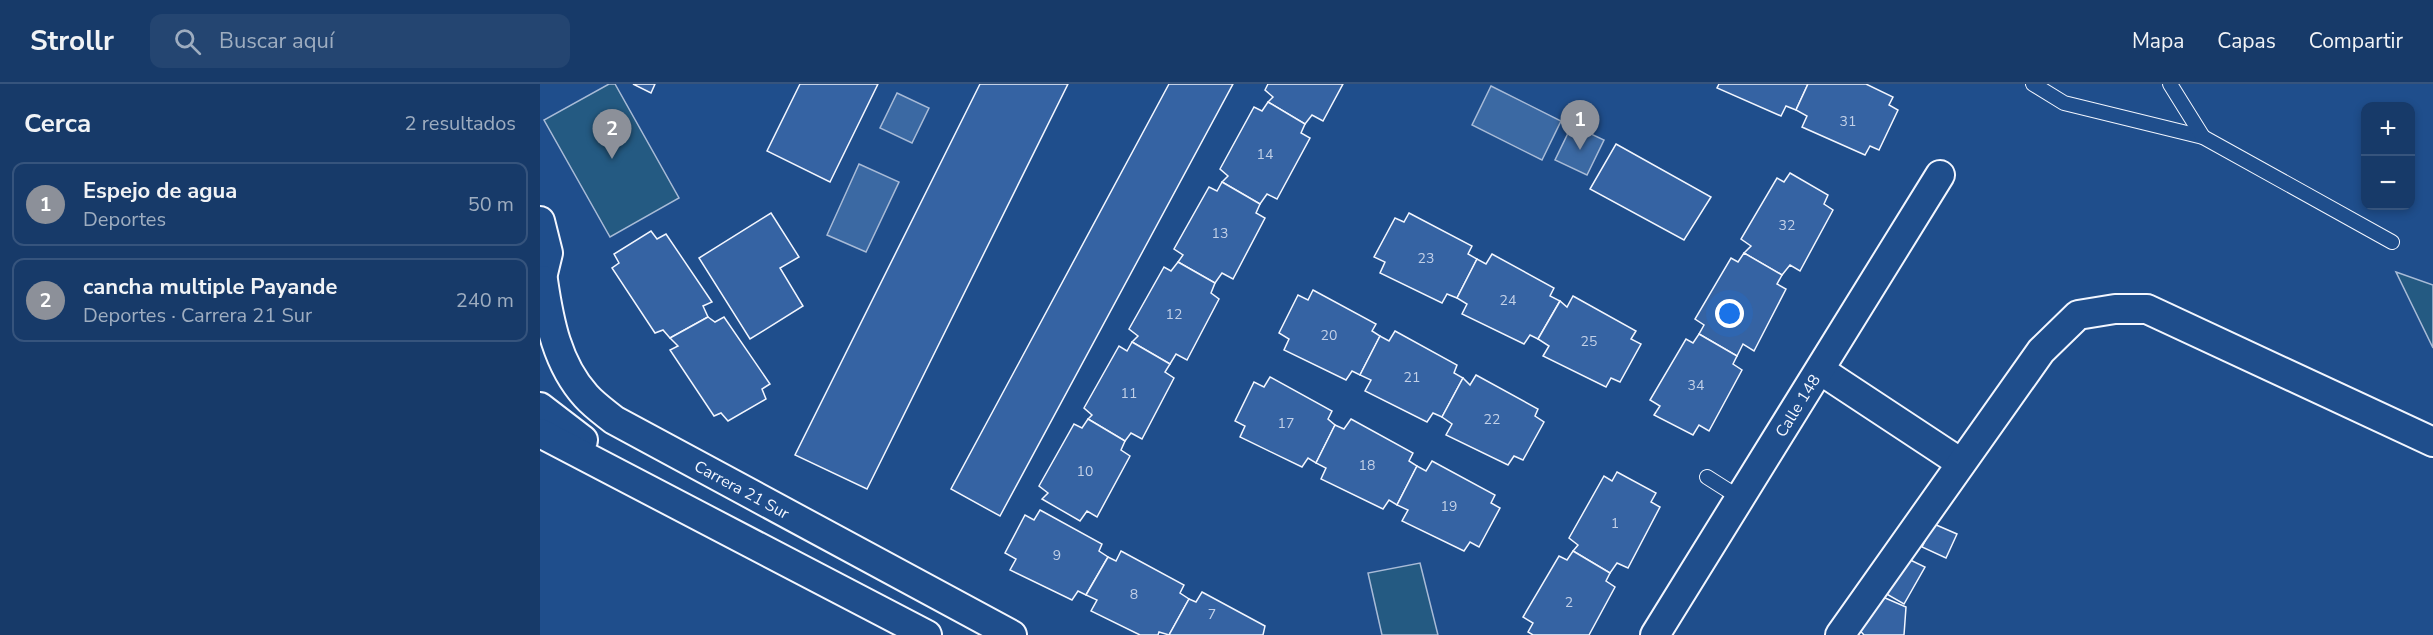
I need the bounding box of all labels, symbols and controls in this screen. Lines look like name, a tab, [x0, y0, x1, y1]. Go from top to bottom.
search box	[150, 14, 570, 68]
text: Strollr	[30, 22, 114, 60]
icon: search	[171, 25, 204, 58]
text: Buscar aquí	[219, 26, 334, 56]
text: Mapa	[2132, 27, 2184, 55]
text: Capas	[2217, 27, 2276, 55]
text: Compartir	[2309, 27, 2403, 55]
pin: 1	[1560, 100, 1600, 150]
map controls	[2361, 102, 2415, 210]
button: +	[2361, 102, 2415, 156]
text: Cerca	[24, 106, 91, 141]
text: 2 resultados	[405, 110, 516, 137]
pin: 2	[592, 110, 632, 159]
house number: 31	[1840, 112, 1856, 131]
house number: 14	[1257, 145, 1273, 164]
button: −	[2361, 156, 2415, 210]
text: Espejo de agua	[83, 176, 237, 206]
text: 1	[40, 191, 52, 218]
text: 50 m	[468, 191, 514, 218]
text: Deportes	[83, 206, 166, 233]
house number: 32	[1779, 216, 1795, 235]
house number: 13	[1212, 224, 1228, 243]
house number: 23	[1418, 249, 1434, 268]
text: cancha multiple Payande	[83, 272, 337, 302]
text: 2	[40, 287, 52, 314]
text: 240 m	[456, 287, 514, 314]
house number: 24	[1500, 291, 1516, 310]
your location	[1715, 299, 1744, 328]
text: Deportes · Carrera 21 Sur	[83, 302, 312, 329]
house number: 12	[1166, 305, 1182, 324]
house number: 20	[1321, 326, 1337, 345]
house number: 25	[1581, 332, 1597, 351]
house number: 21	[1404, 368, 1420, 387]
street label: Calle 148	[1770, 371, 1826, 442]
house number: 34	[1688, 376, 1704, 395]
house number: 11	[1121, 384, 1137, 403]
house number: 22	[1484, 410, 1500, 429]
house number: 17	[1278, 414, 1294, 433]
street label: Carrera 21 Sur	[690, 455, 793, 525]
house number: 18	[1359, 456, 1375, 475]
house number: 10	[1077, 462, 1093, 481]
house number: 19	[1441, 497, 1457, 516]
house number: 1	[1611, 514, 1619, 533]
house number: 9	[1053, 546, 1061, 565]
house number: 8	[1130, 585, 1138, 604]
house number: 2	[1565, 593, 1573, 612]
house number: 7	[1208, 605, 1216, 624]

